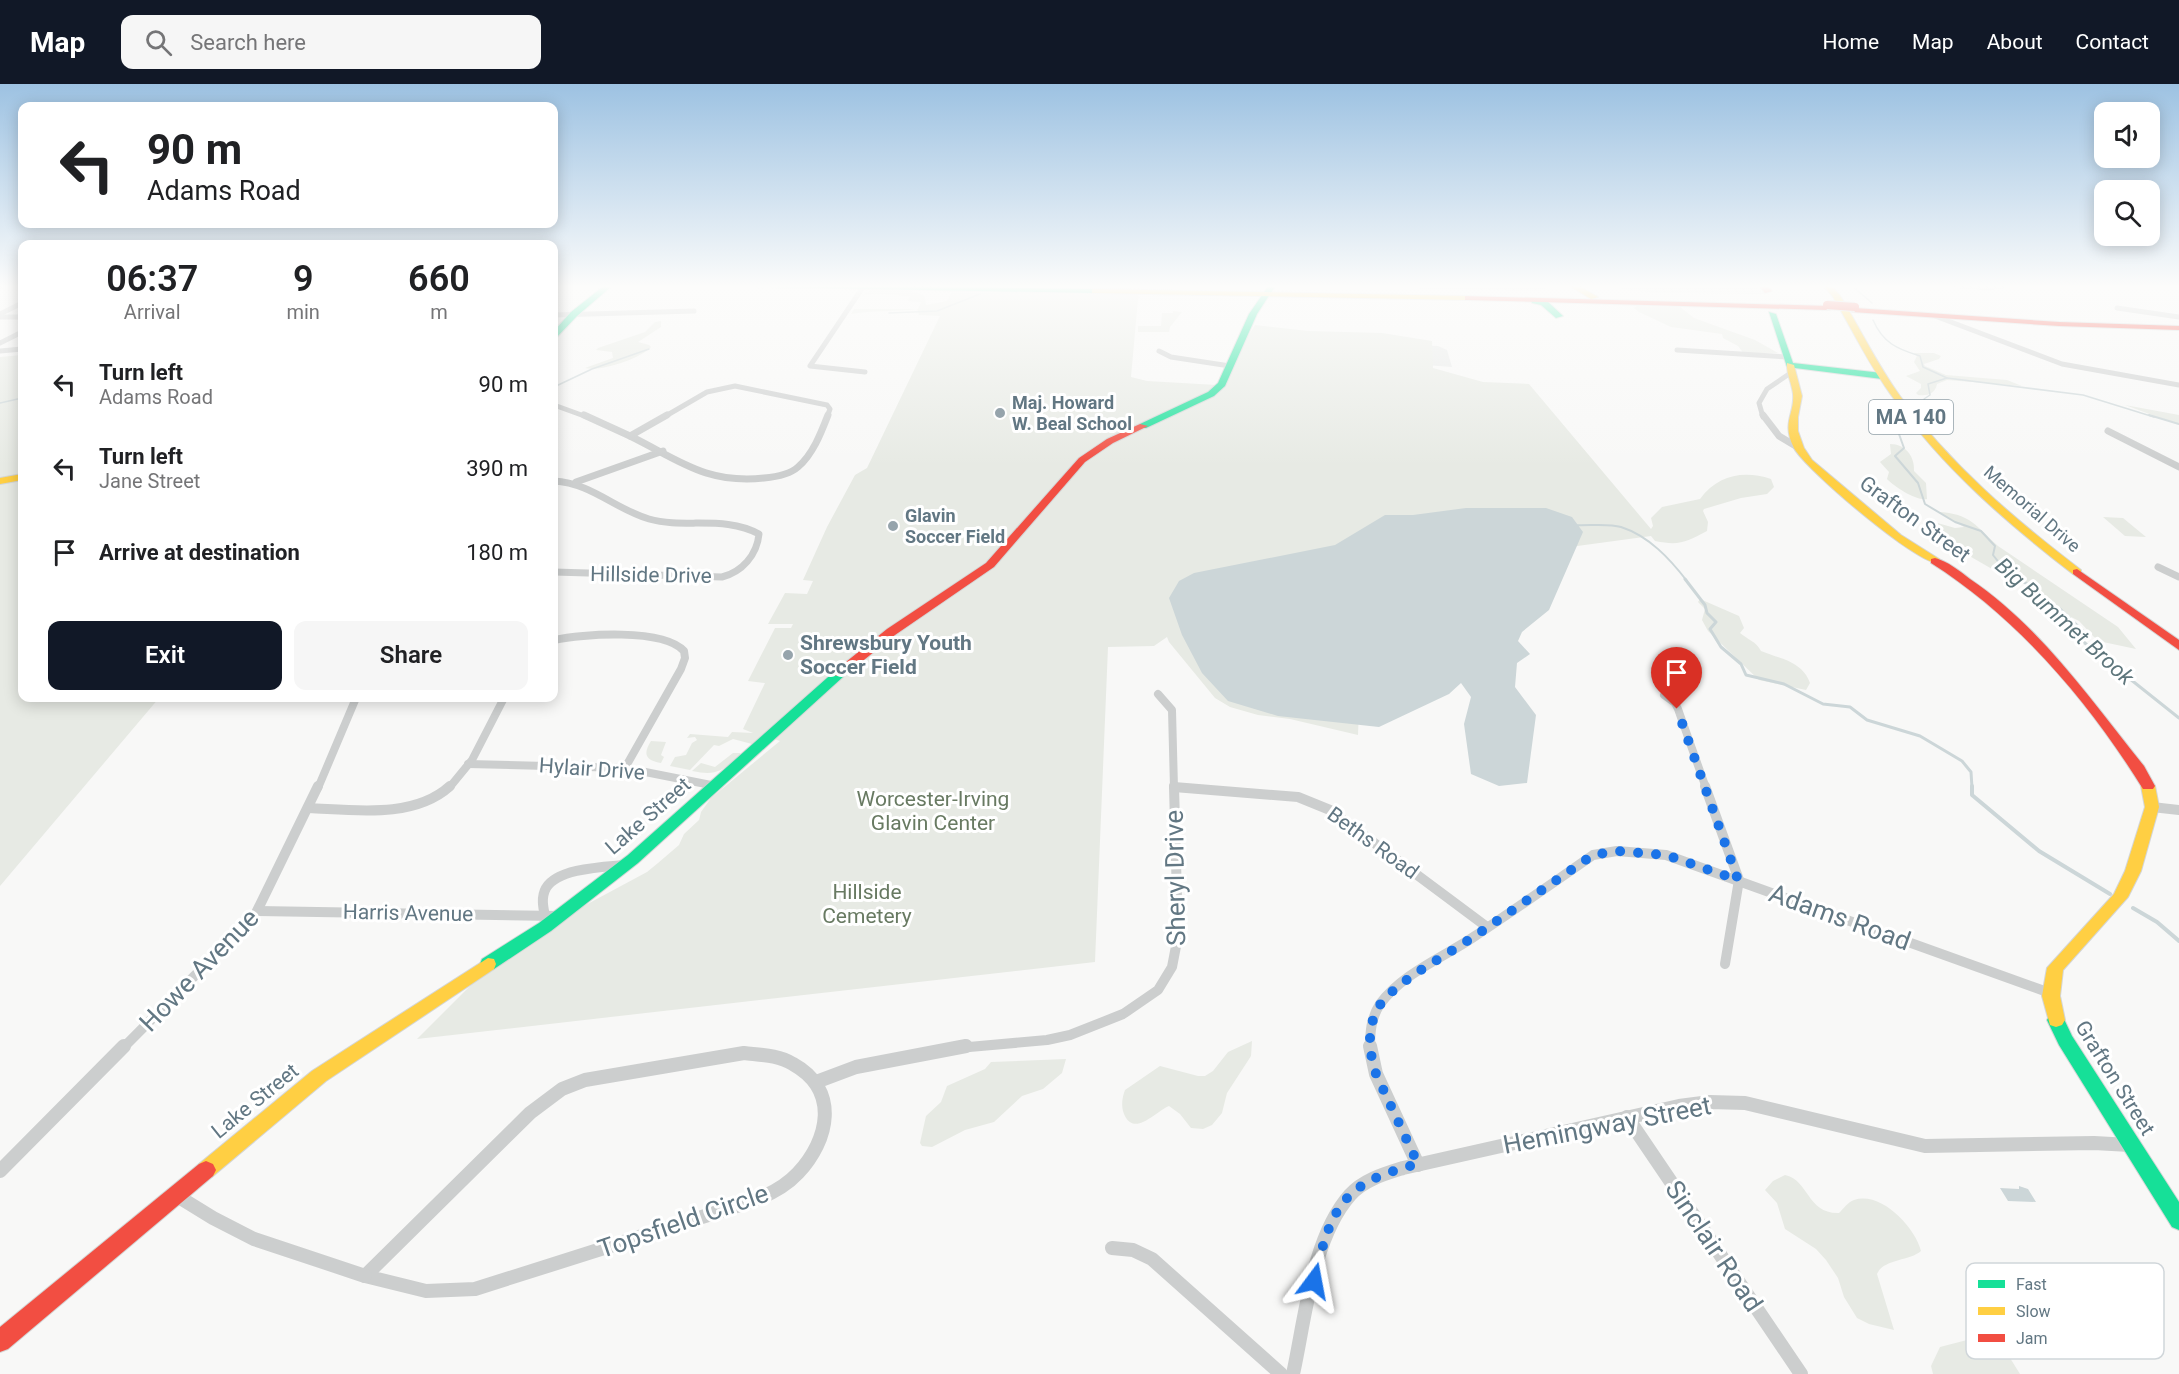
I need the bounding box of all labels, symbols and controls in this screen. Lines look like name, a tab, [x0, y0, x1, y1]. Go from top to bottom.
search box	[121, 15, 541, 69]
text: Map	[30, 26, 85, 59]
icon: search	[142, 26, 175, 59]
text: Search here	[190, 30, 306, 55]
text: Home	[1823, 30, 1879, 54]
text: Map	[1912, 30, 1954, 54]
text: About	[1987, 30, 2043, 54]
text: Contact	[2076, 30, 2149, 54]
map controls	[2094, 102, 2160, 246]
button: sound	[2094, 102, 2160, 168]
text: 90 m	[147, 125, 242, 174]
icon: left	[48, 126, 126, 204]
text: Adams Road	[147, 175, 301, 207]
button: search	[2094, 180, 2160, 246]
text: 06:37	[106, 258, 198, 300]
text: 9	[293, 258, 313, 300]
text: 660	[408, 258, 470, 300]
text: Arrival	[124, 300, 181, 324]
text: min	[286, 300, 320, 324]
text: m	[430, 300, 448, 324]
text: Turn left	[99, 360, 183, 385]
icon: left	[48, 368, 81, 401]
text: 90 m	[479, 372, 528, 397]
text: Adams Road	[99, 385, 213, 409]
place label: Maj. Howard W. Beal School	[1012, 392, 1132, 434]
road number: MA 140	[1869, 400, 1953, 434]
marker: Maj. Howard W. Beal School	[993, 406, 1007, 420]
text: Turn left	[99, 444, 183, 469]
icon: left	[48, 452, 81, 485]
text: 390 m	[466, 456, 528, 481]
street label: Memorial Drive	[1980, 461, 2085, 556]
text: Jane Street	[99, 469, 200, 493]
street label: Grafton Street	[1855, 471, 1975, 567]
place label: Glavin Soccer Field	[905, 505, 1005, 547]
marker: Glavin Soccer Field	[886, 519, 900, 533]
icon: arrive	[48, 536, 81, 569]
text: Arrive at destination	[99, 540, 300, 565]
text: 180 m	[466, 540, 528, 565]
water label: Big Bummet Brook	[1990, 553, 2140, 691]
street label: Hillside Drive	[590, 562, 712, 588]
button: Exit	[48, 621, 282, 690]
button: Share	[294, 621, 528, 690]
place label: Shrewsbury Youth Soccer Field	[800, 631, 972, 679]
pin	[1651, 647, 1702, 709]
marker: Shrewsbury Youth Soccer Field	[781, 648, 795, 662]
icon: arrive	[1660, 656, 1693, 689]
street label: Hylair Drive	[538, 753, 646, 785]
street label: Lake Street	[601, 772, 696, 859]
park label: Worcester-Irving Glavin Center	[857, 787, 1009, 835]
street label: Beths Road	[1323, 802, 1423, 884]
street label: Sheryl Drive	[1159, 810, 1191, 946]
street label: Adams Road	[1765, 878, 1915, 956]
park label: Hillside Cemetery	[822, 880, 912, 928]
street label: Harris Avenue	[343, 900, 473, 926]
street label: Howe Avenue	[133, 903, 265, 1037]
street label: Grafton Street	[2070, 1016, 2160, 1140]
street label: Lake Street	[207, 1059, 303, 1143]
street label: Hemingway Street	[1500, 1090, 1714, 1160]
street label: Sinclair Road	[1659, 1175, 1769, 1317]
street label: Topsfield Circle	[594, 1178, 772, 1264]
position arrow	[1282, 1249, 1346, 1313]
legend	[1966, 1263, 2164, 1359]
text: Fast	[2016, 1275, 2047, 1294]
text: Slow	[2016, 1302, 2051, 1321]
text: Jam	[2016, 1329, 2048, 1348]

